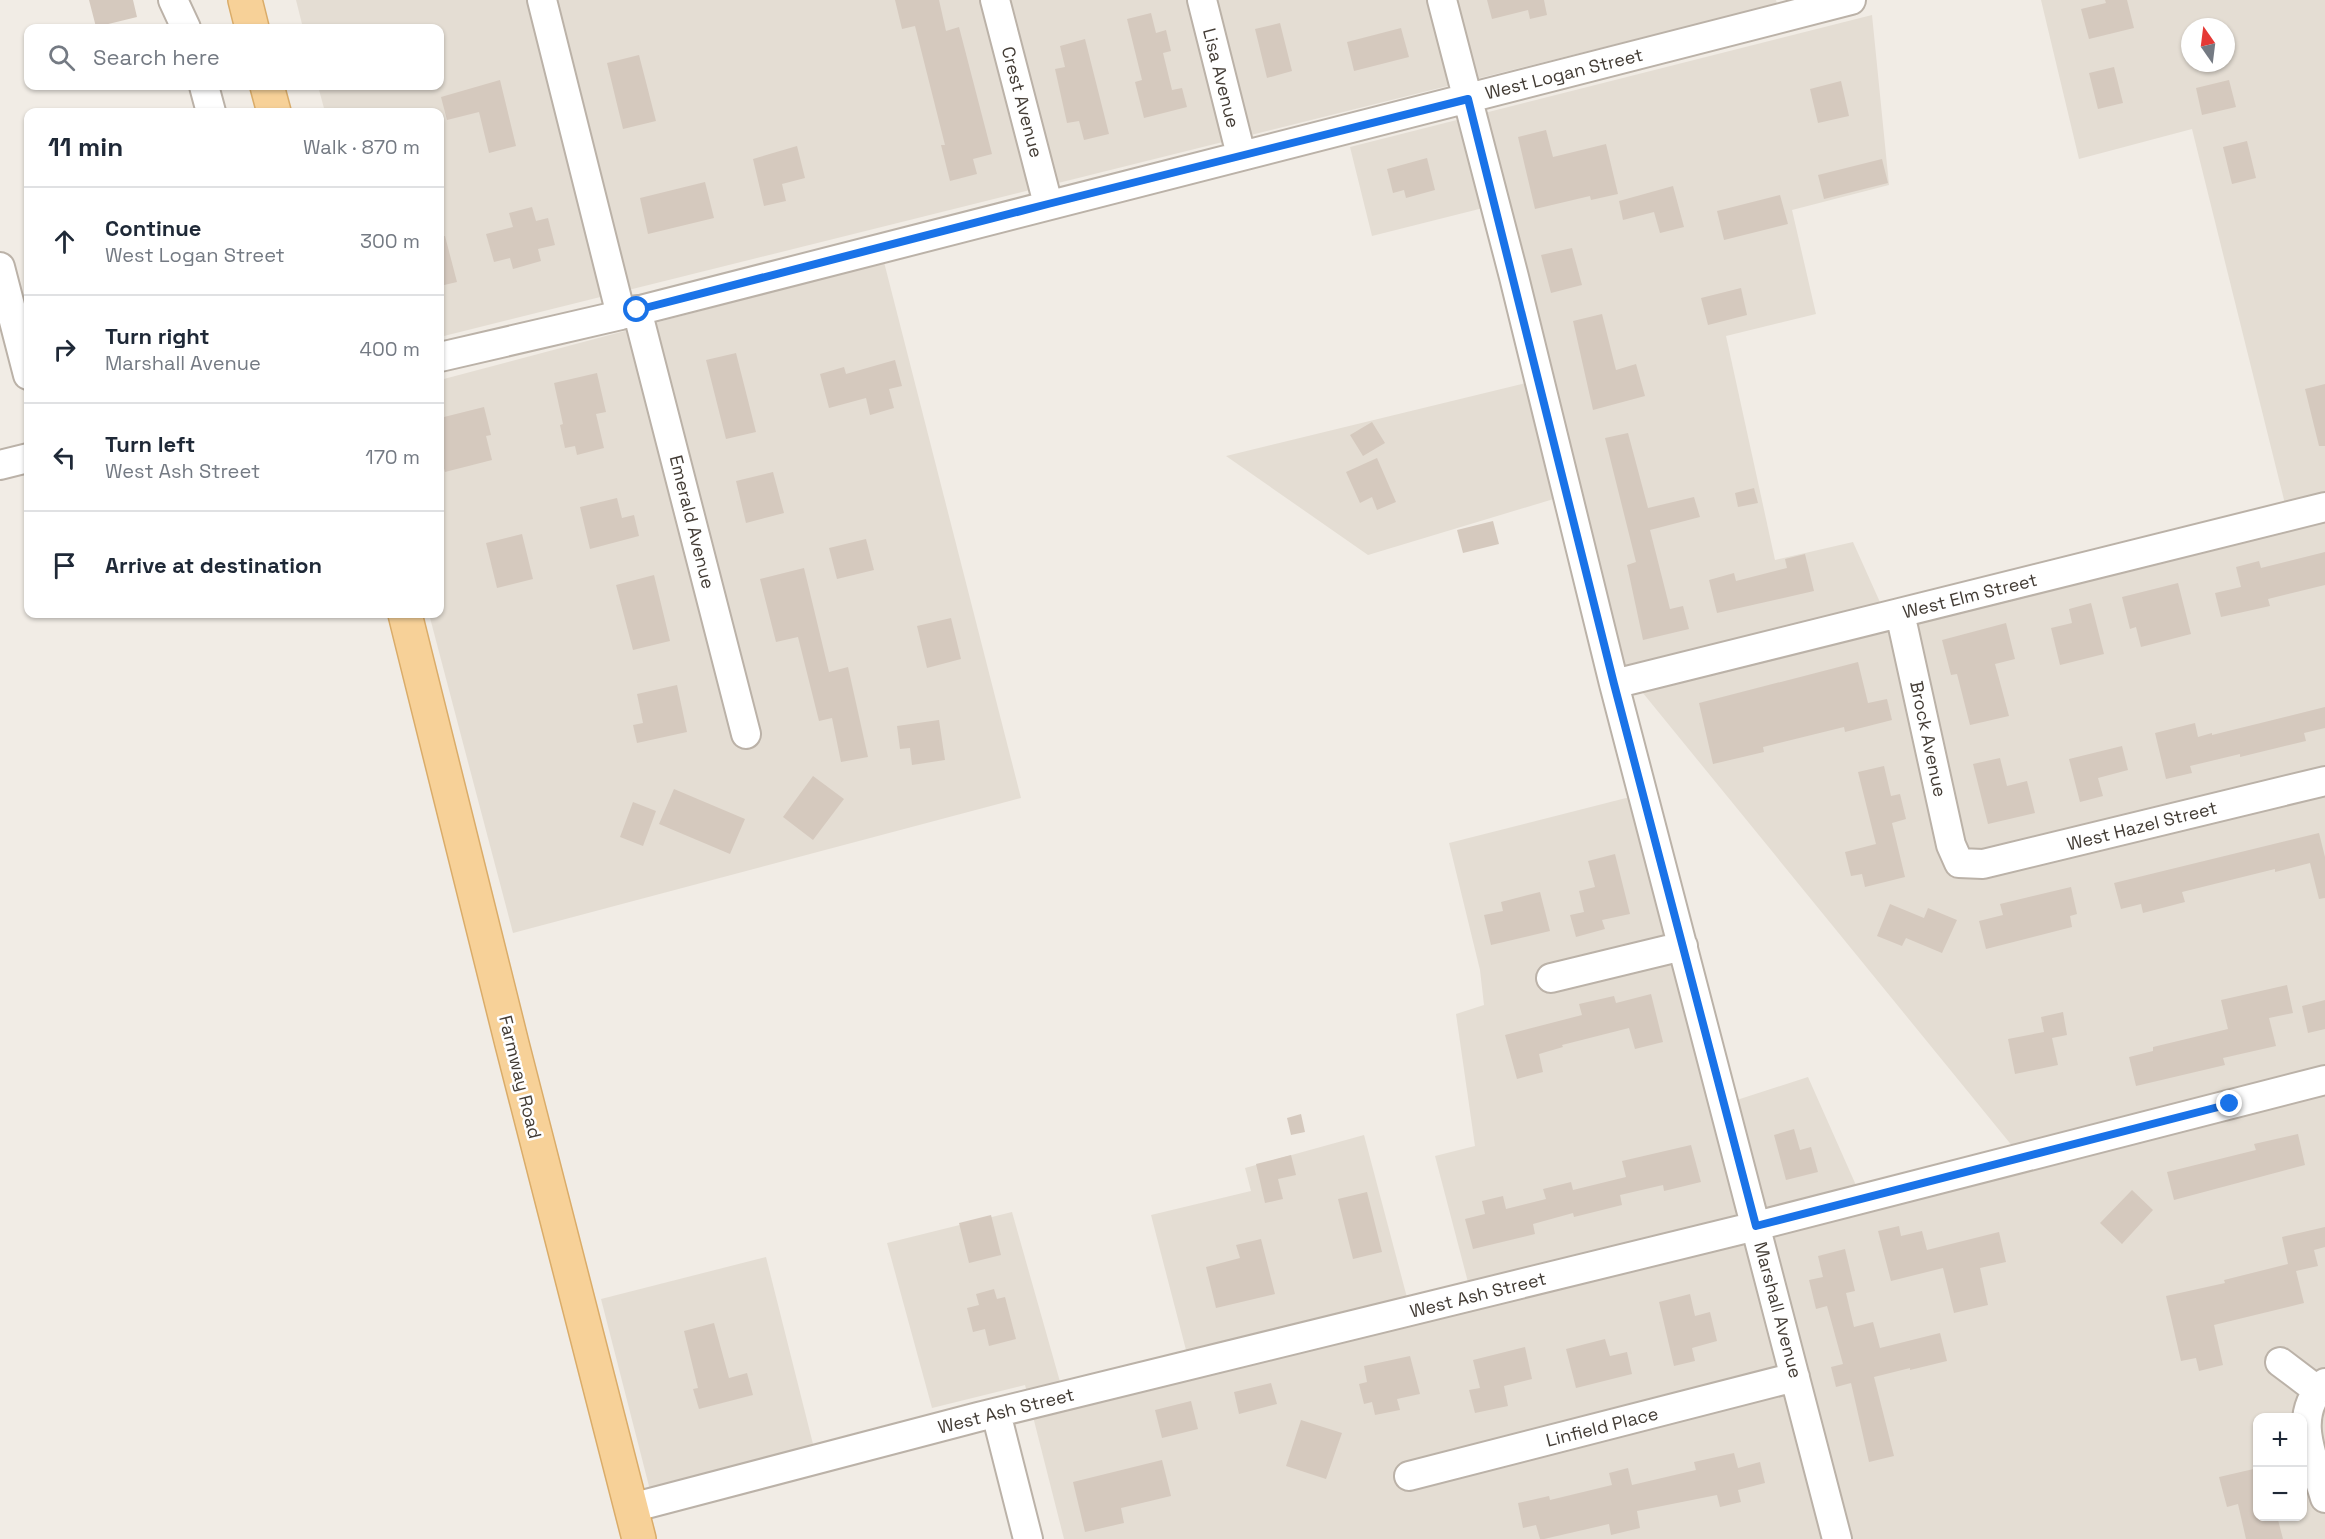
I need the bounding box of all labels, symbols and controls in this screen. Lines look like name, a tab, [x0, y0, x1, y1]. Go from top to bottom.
north arrow	[2181, 18, 2235, 72]
search box	[24, 24, 444, 90]
street label: Lisa Avenue	[1198, 26, 1245, 130]
icon: search	[45, 41, 78, 74]
text: Search here	[93, 43, 220, 71]
street label: West Logan Street	[1483, 43, 1645, 104]
street label: Crest Avenue	[997, 44, 1048, 160]
text: 11 min	[48, 130, 123, 164]
text: Walk · 870 m	[303, 134, 420, 160]
text: Continue	[105, 214, 201, 242]
icon: ahead	[48, 225, 81, 258]
text: 300 m	[360, 228, 420, 254]
text: West Logan Street	[105, 242, 285, 268]
route start	[623, 296, 649, 322]
text: Turn right	[105, 322, 210, 350]
icon: right	[48, 333, 81, 366]
text: 400 m	[360, 336, 420, 362]
text: Marshall Avenue	[105, 350, 261, 376]
text: Turn left	[105, 430, 195, 458]
icon: left	[48, 441, 81, 474]
text: 170 m	[365, 444, 420, 470]
street label: Emerald Avenue	[665, 453, 720, 591]
text: West Ash Street	[105, 458, 260, 484]
icon: arrive	[48, 549, 81, 582]
text: Arrive at destination	[105, 551, 322, 579]
street label: West Elm Street	[1900, 568, 2040, 623]
street label: Brock Avenue	[1905, 679, 1952, 799]
street label: West Hazel Street	[2064, 796, 2219, 855]
street label: Farmway Road	[494, 1013, 547, 1141]
route end	[2216, 1090, 2242, 1116]
street label: Marshall Avenue	[1749, 1239, 1808, 1381]
street label: West Ash Street	[1407, 1266, 1548, 1323]
street label: West Ash Street	[935, 1382, 1076, 1439]
street label: Linfield Place	[1543, 1401, 1660, 1452]
map controls	[2253, 1413, 2307, 1521]
button: +	[2253, 1413, 2307, 1467]
button: −	[2253, 1467, 2307, 1521]

